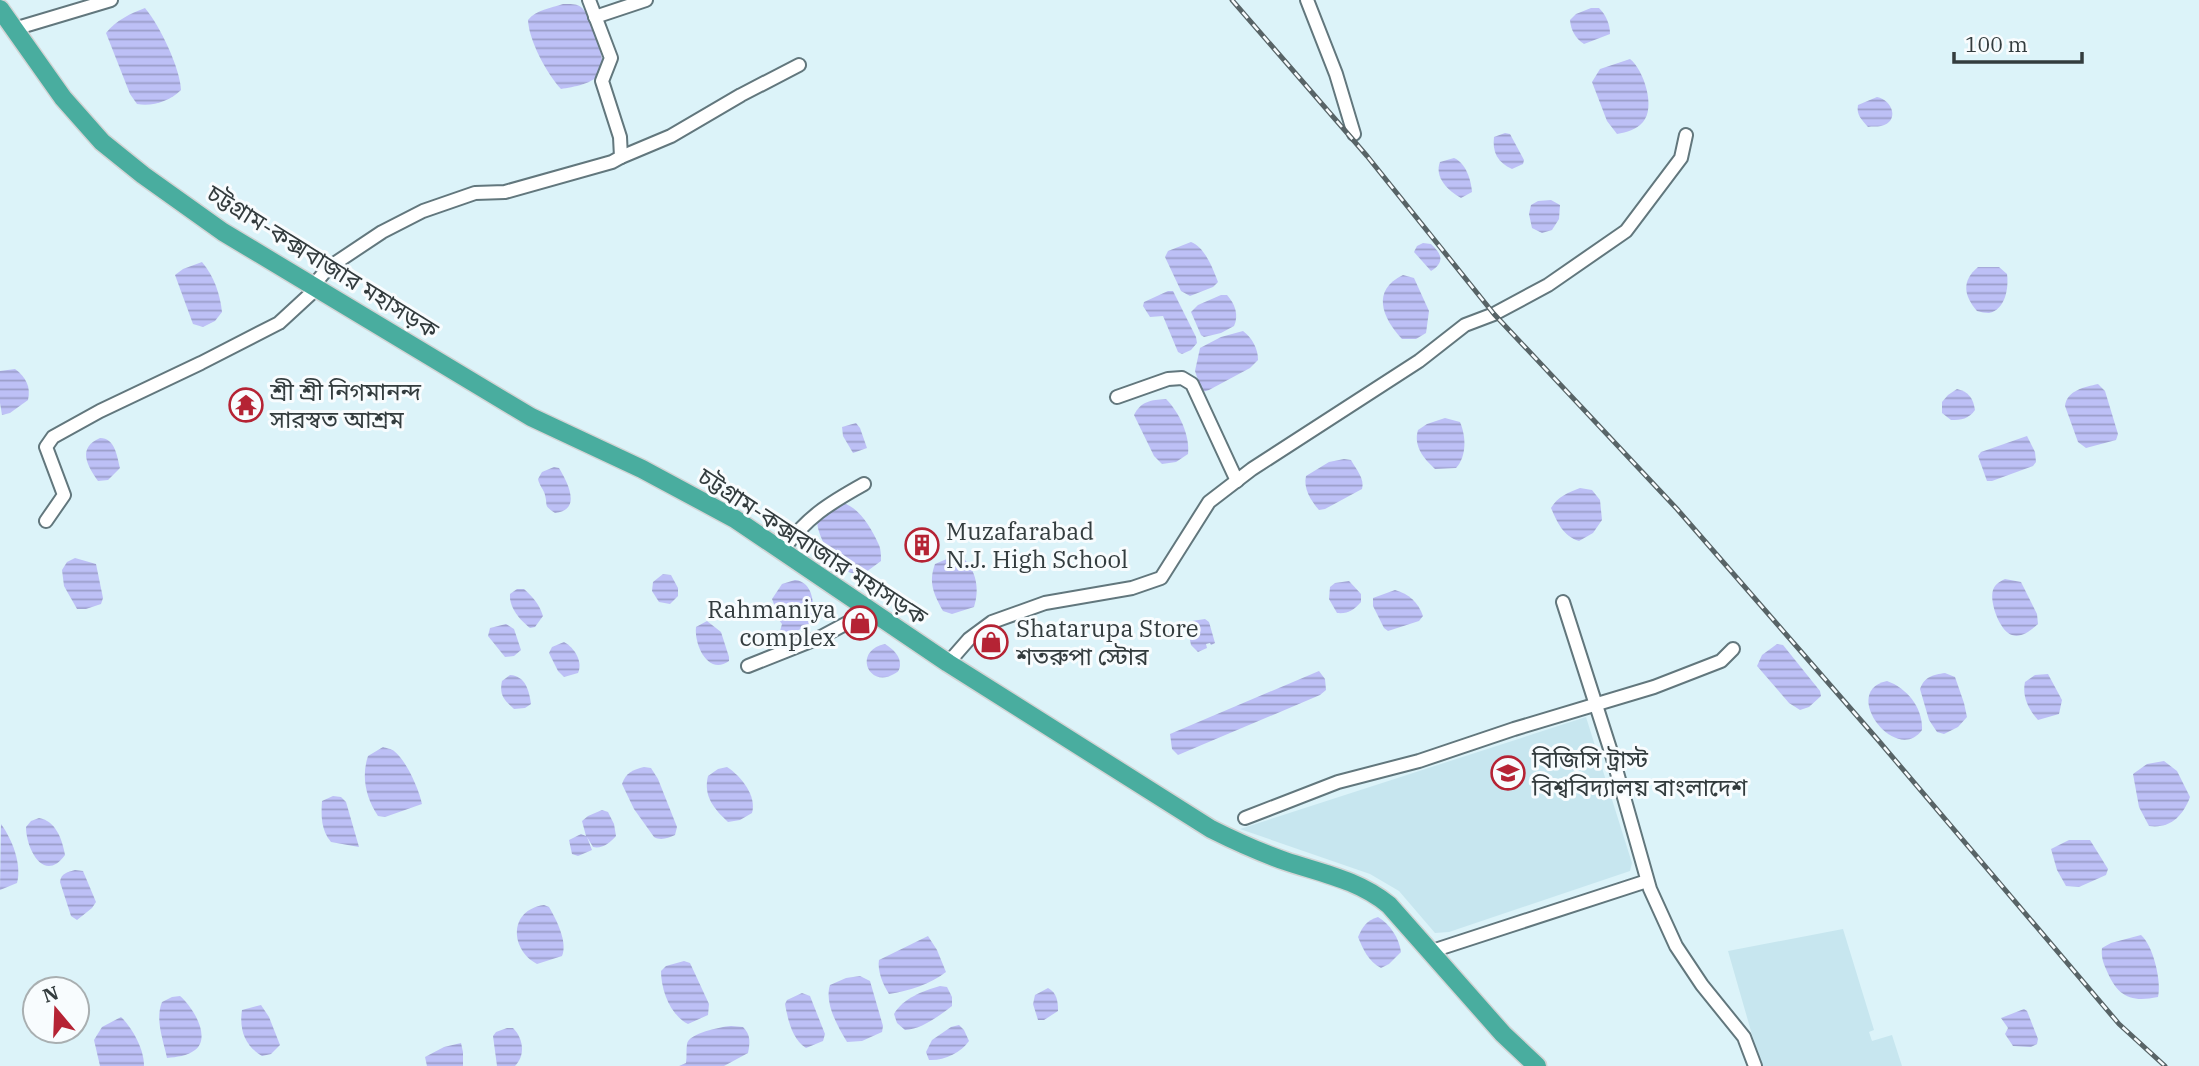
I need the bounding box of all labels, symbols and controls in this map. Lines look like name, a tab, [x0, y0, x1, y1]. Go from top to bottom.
scale bar	[1954, 21, 2082, 65]
text: 100 m	[1965, 30, 2028, 58]
street label: চট্টগ্রাম-কক্সবাজার মহাসড়ক	[200, 176, 445, 346]
place label: শ্রী শ্রী নিগমানন্দ সারস্বত আশ্রম	[269, 375, 422, 435]
temple icon: শ্রী শ্রী নিগমানন্দ সারস্বত আশ্রম	[227, 386, 265, 424]
street label: চট্টগ্রাম-কক্সবাজার মহাসড়ক	[691, 459, 934, 633]
place label: Muzafarabad N.J. High School	[946, 515, 1128, 575]
building icon: Muzafarabad N.J. High School	[903, 526, 941, 564]
place label: Rahmaniya complex	[707, 593, 836, 653]
shop icon: Rahmaniya complex	[841, 604, 879, 642]
place label: Shatarupa Store শতরুপা স্টোর	[1015, 612, 1199, 672]
shop icon: Shatarupa Store শতরুপা স্টোর	[972, 623, 1010, 661]
place label: বিজিসি ট্রাস্ট বিশ্ববিদ্যালয় বাংলাদেশ	[1531, 743, 1748, 803]
school or university icon: বিজিসি ট্রাস্ট বিশ্ববিদ্যালয় বাংলাদেশ	[1489, 754, 1527, 792]
north arrow	[21, 975, 91, 1045]
text: N	[39, 980, 61, 1008]

